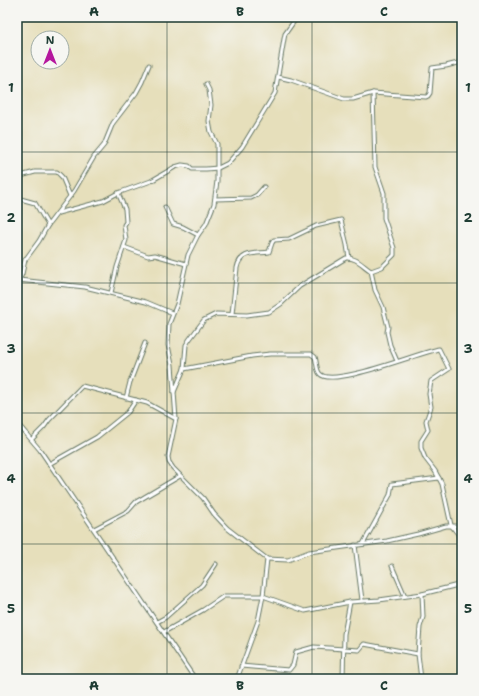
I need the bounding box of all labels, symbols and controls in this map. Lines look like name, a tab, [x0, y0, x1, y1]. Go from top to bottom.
text: A	[89, 3, 99, 20]
text: B	[236, 3, 244, 20]
text: C	[380, 3, 388, 20]
north arrow	[30, 30, 70, 70]
text: N	[46, 33, 55, 48]
text: 1	[8, 79, 14, 96]
text: 1	[465, 79, 471, 96]
text: 2	[6, 209, 16, 226]
text: 2	[463, 209, 473, 226]
text: 3	[6, 340, 16, 357]
text: 3	[463, 340, 473, 357]
text: 4	[6, 470, 16, 487]
text: 4	[463, 470, 473, 487]
text: 5	[7, 600, 15, 617]
text: 5	[464, 600, 472, 617]
text: A	[89, 677, 99, 694]
text: B	[236, 677, 244, 694]
text: C	[380, 677, 388, 694]

